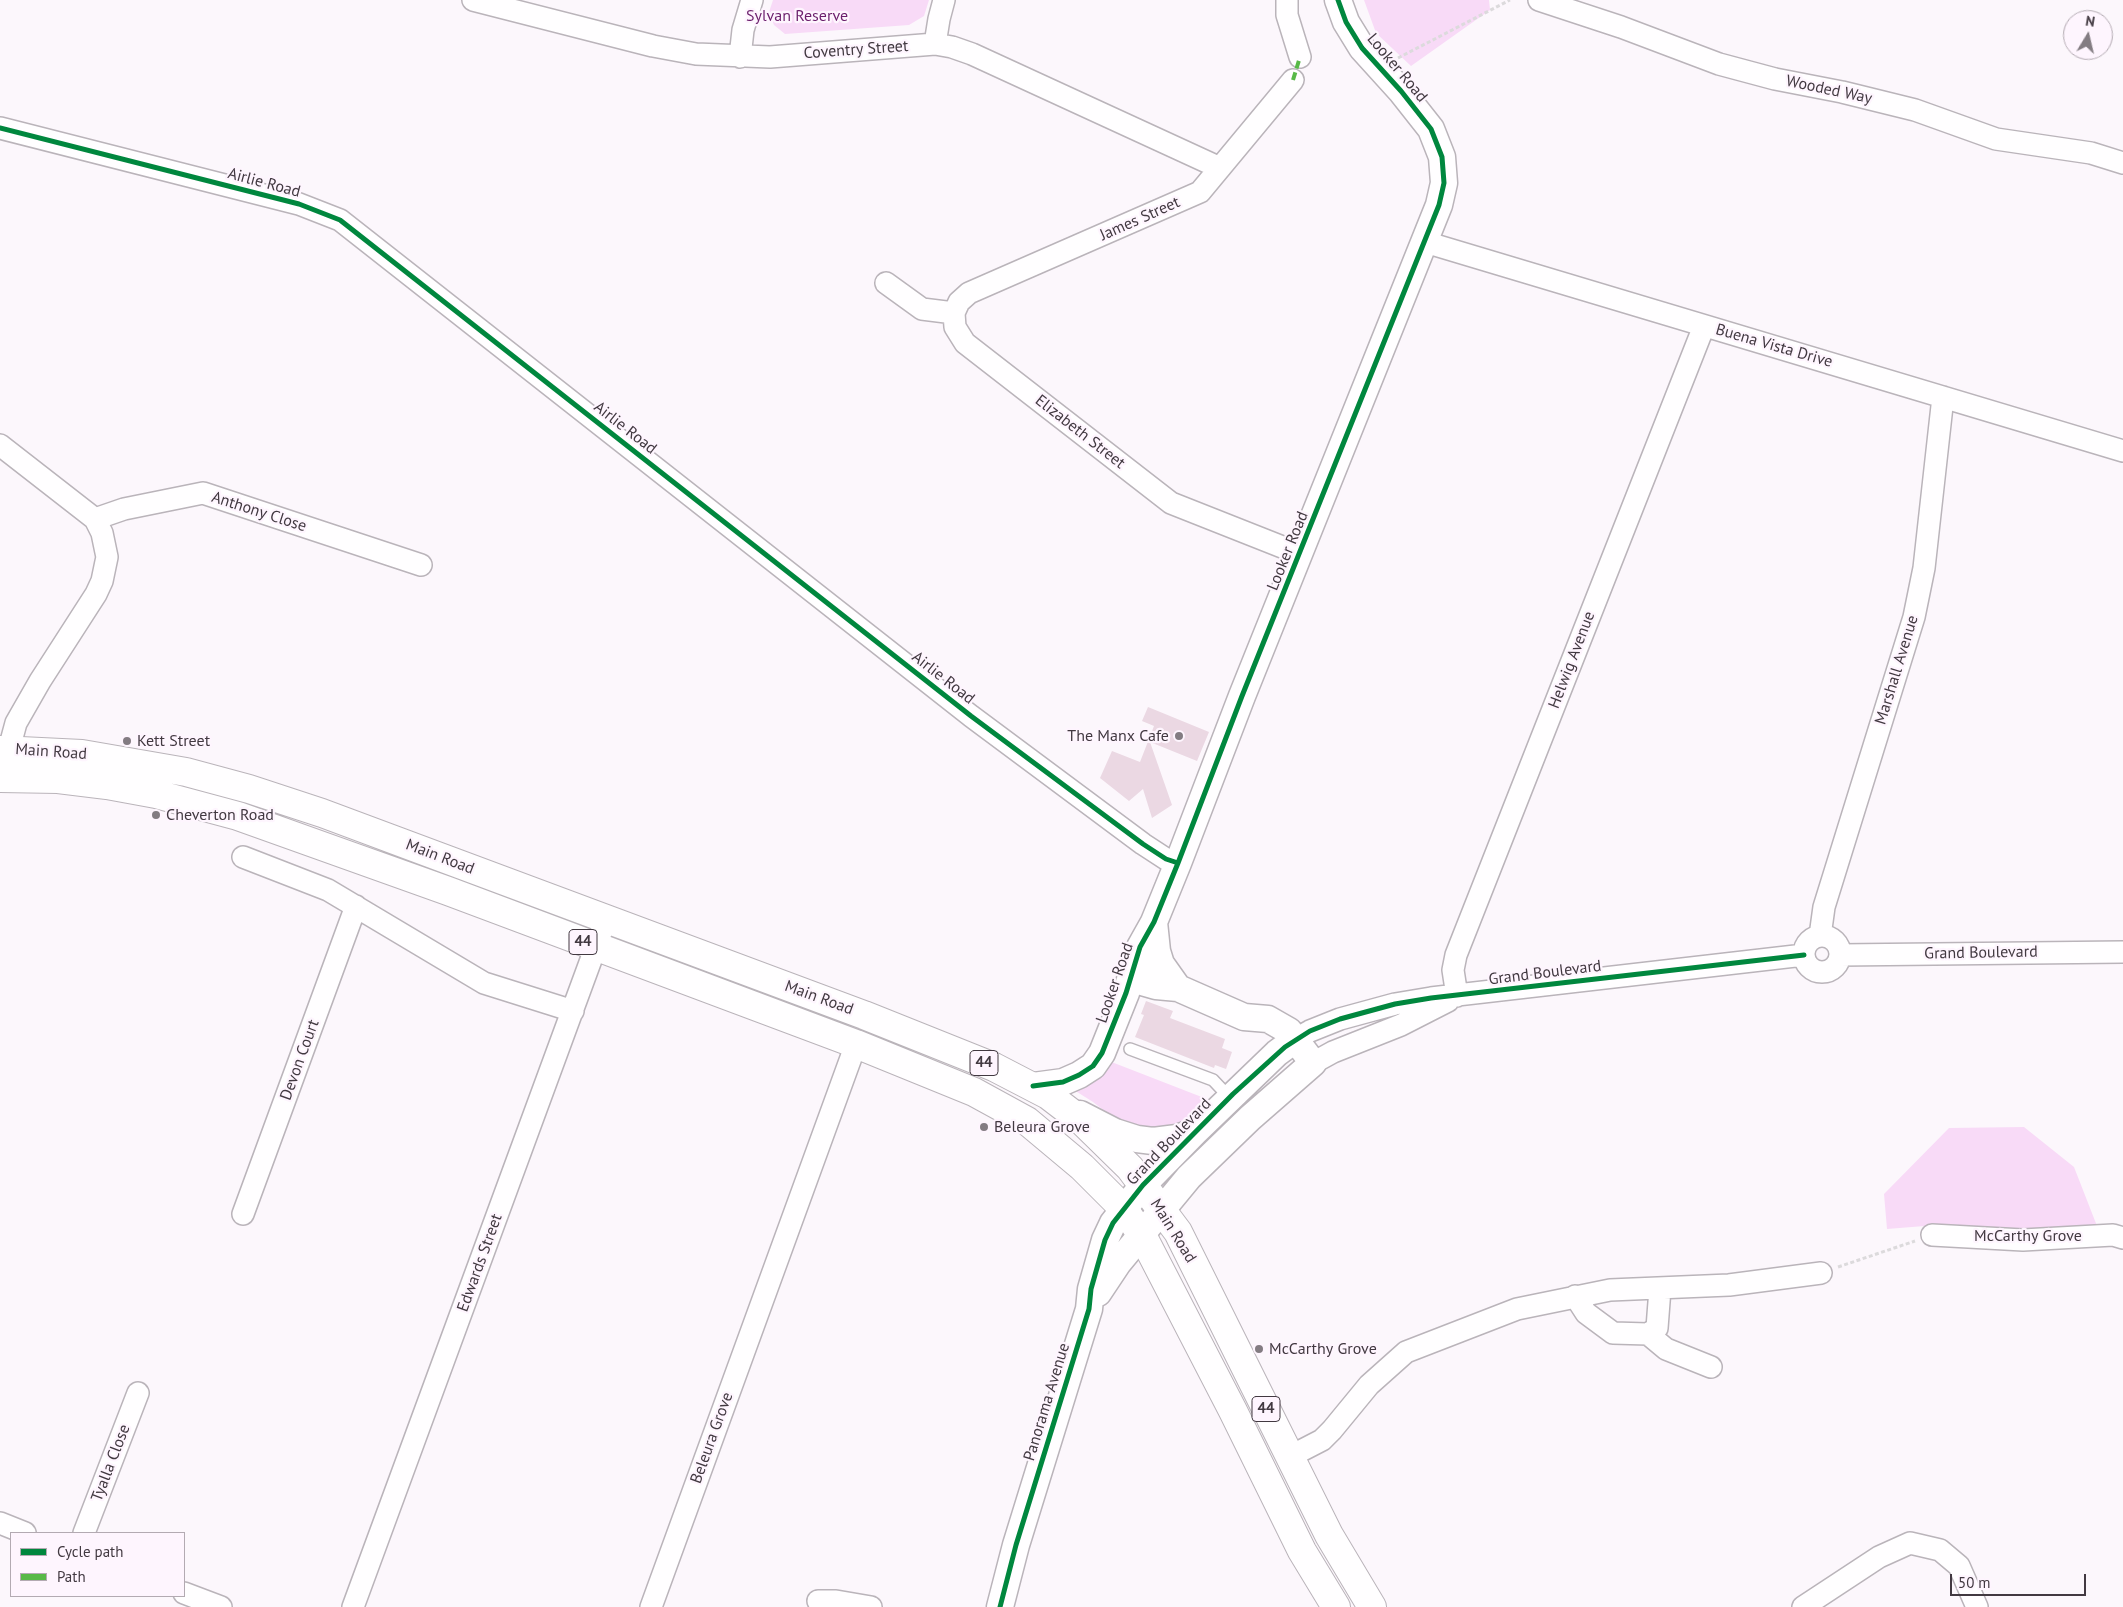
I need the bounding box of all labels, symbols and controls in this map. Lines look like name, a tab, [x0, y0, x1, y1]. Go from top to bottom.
park label: Sylvan Reserve	[746, 6, 848, 26]
north arrow	[2063, 10, 2113, 60]
text: N	[2084, 12, 2096, 31]
street label: Looker Road	[1363, 30, 1431, 106]
street label: Coventry Street	[803, 37, 909, 63]
street label: Wooded Way	[1784, 72, 1874, 108]
street label: Airlie Road	[226, 164, 302, 202]
street label: James Street	[1097, 193, 1183, 245]
street label: Buena Vista Drive	[1713, 320, 1835, 372]
street label: Elizabeth Street	[1031, 391, 1129, 473]
street label: Airlie Road	[590, 398, 660, 458]
street label: Anthony Close	[209, 488, 309, 536]
street label: Looker Road	[1263, 509, 1313, 593]
street label: Helwig Avenue	[1545, 609, 1599, 711]
street label: Marshall Avenue	[1871, 613, 1923, 727]
street label: Airlie Road	[908, 648, 978, 708]
place label: The Manx Cafe	[1067, 726, 1169, 746]
marker: The Manx Cafe	[1173, 730, 1185, 742]
place label: Kett Street	[137, 731, 210, 751]
marker: Kett Street	[121, 735, 133, 747]
street label: Main Road	[15, 740, 87, 764]
place label: Cheverton Road	[166, 805, 274, 825]
marker: Cheverton Road	[150, 809, 162, 821]
street label: Main Road	[403, 835, 477, 879]
road number: 44	[569, 930, 597, 954]
street label: Looker Road	[1092, 940, 1138, 1026]
street label: Grand Boulevard	[1924, 942, 2038, 964]
street label: Grand Boulevard	[1488, 957, 1602, 989]
street label: Main Road	[782, 977, 856, 1019]
street label: Devon Court	[277, 1017, 323, 1103]
road number: 44	[970, 1050, 998, 1076]
street label: Grand Boulevard	[1123, 1095, 1215, 1189]
place label: Beleura Grove	[994, 1117, 1090, 1137]
marker: Beleura Grove	[978, 1121, 990, 1133]
street label: Main Road	[1146, 1195, 1200, 1267]
street label: Edwards Street	[453, 1211, 507, 1315]
street label: McCarthy Grove	[1974, 1226, 2082, 1246]
place label: McCarthy Grove	[1269, 1339, 1377, 1359]
street label: Panorama Avenue	[1020, 1341, 1074, 1463]
marker: McCarthy Grove	[1253, 1343, 1265, 1355]
street label: Beleura Grove	[687, 1390, 737, 1486]
road number: 44	[1252, 1396, 1280, 1422]
street label: Tyalla Close	[88, 1422, 134, 1504]
legend	[10, 1532, 185, 1597]
text: Cycle path	[57, 1542, 123, 1561]
scale bar	[1953, 1564, 2089, 1596]
text: Path	[57, 1567, 86, 1586]
text: 50 m	[1958, 1573, 1991, 1592]

